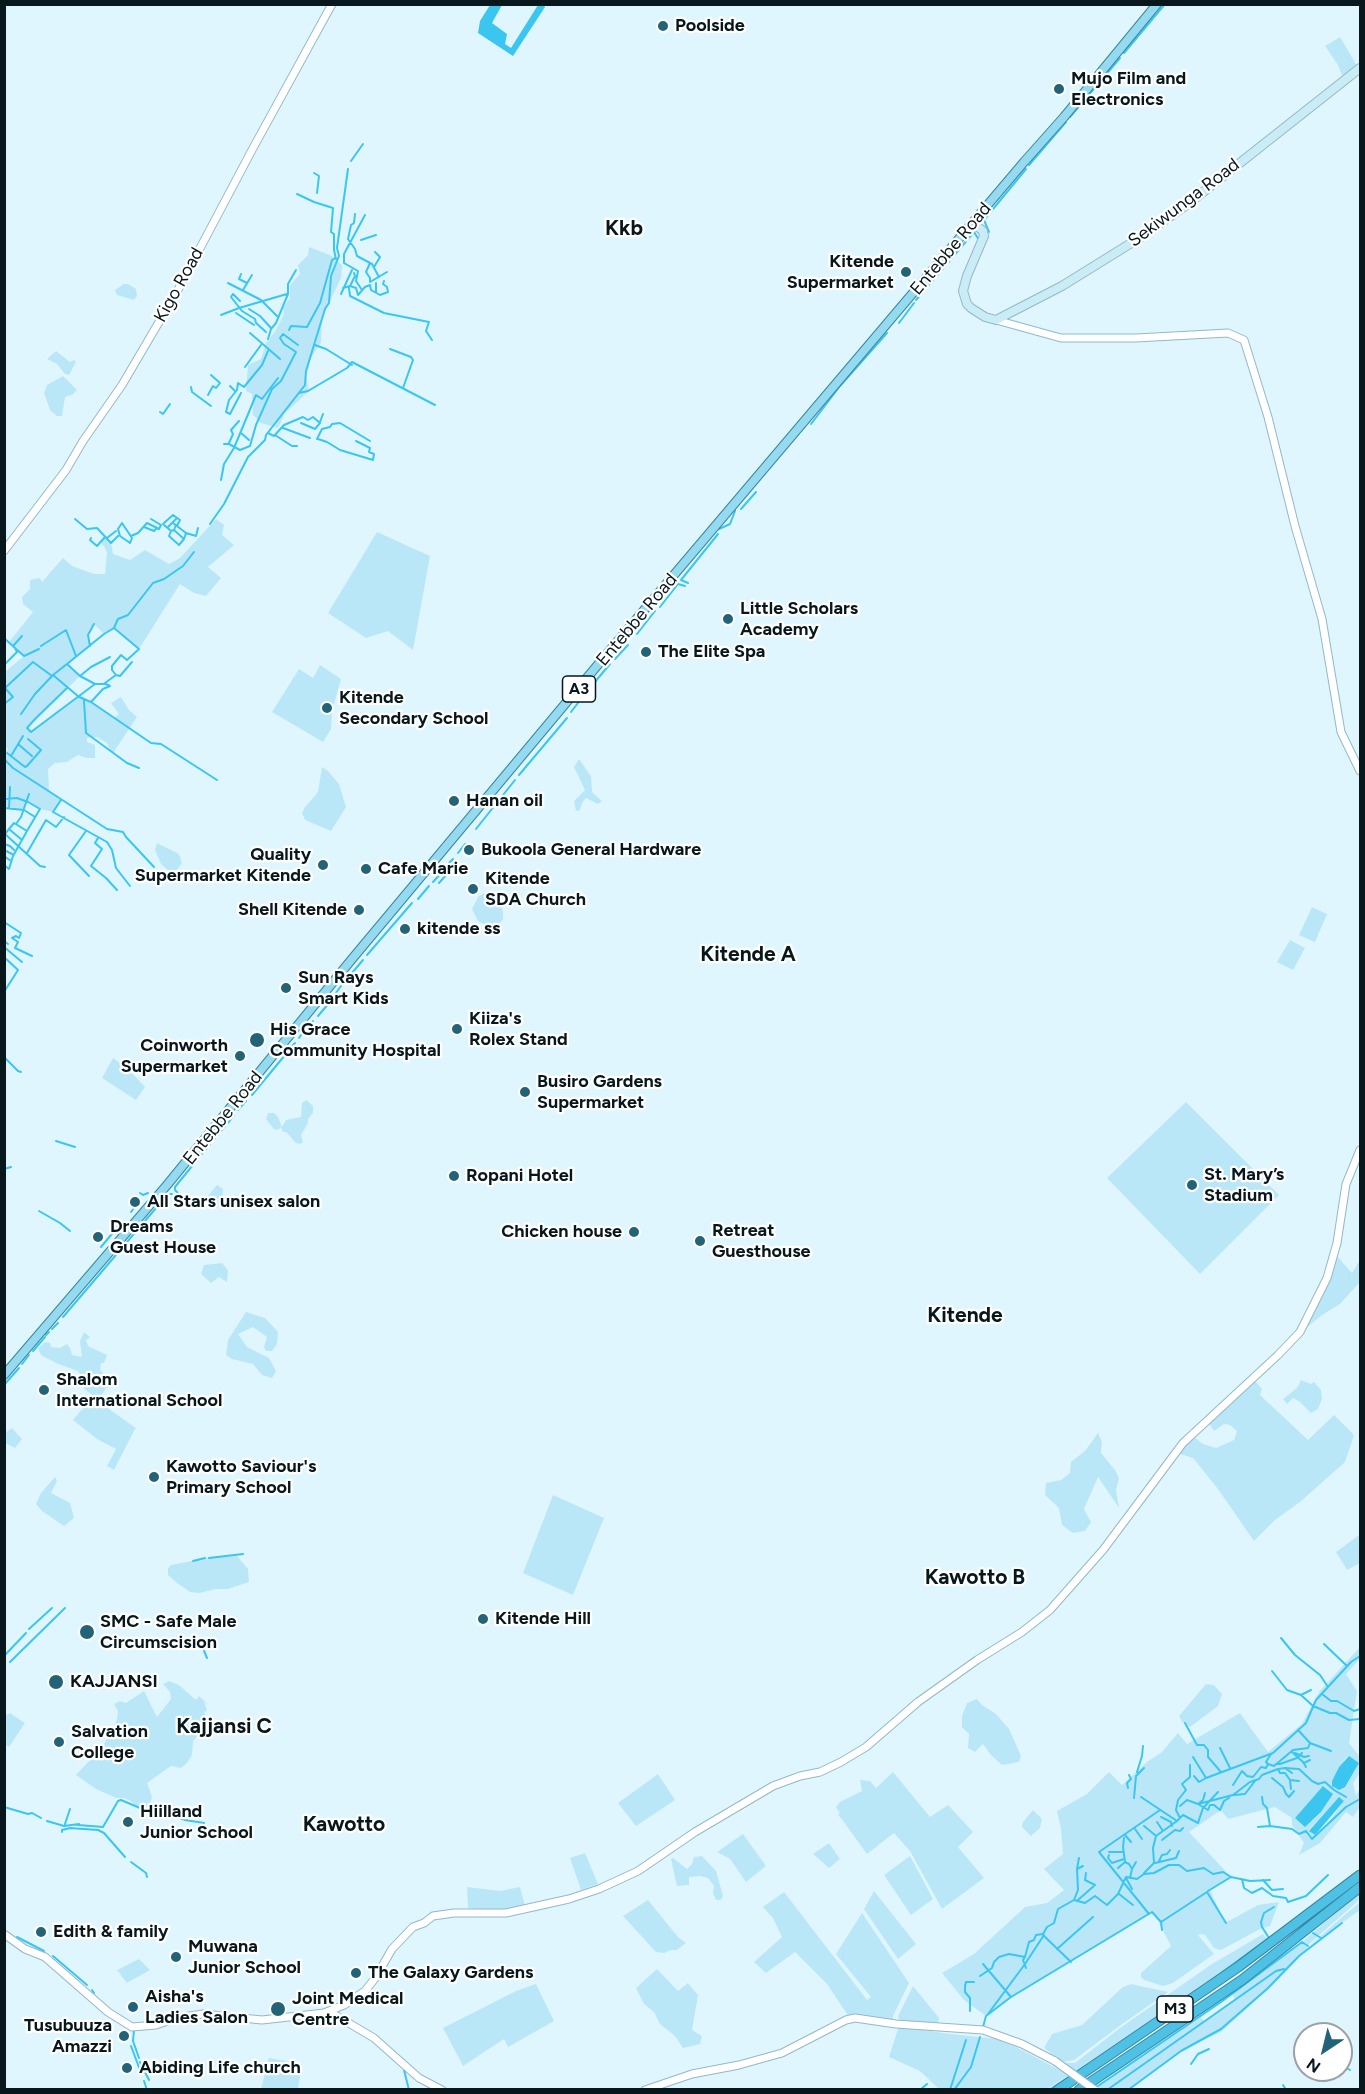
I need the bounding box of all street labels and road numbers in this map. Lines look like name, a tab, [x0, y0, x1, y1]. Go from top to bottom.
street label: Sekiwunga Road	[1124, 154, 1244, 252]
street label: Entebbe Road	[906, 198, 996, 300]
street label: Kigo Road	[150, 244, 208, 326]
street label: Entebbe Road	[592, 569, 682, 671]
road number: A3	[562, 676, 596, 702]
street label: Entebbe Road	[179, 1067, 267, 1169]
road number: M3	[1157, 1996, 1193, 2022]

